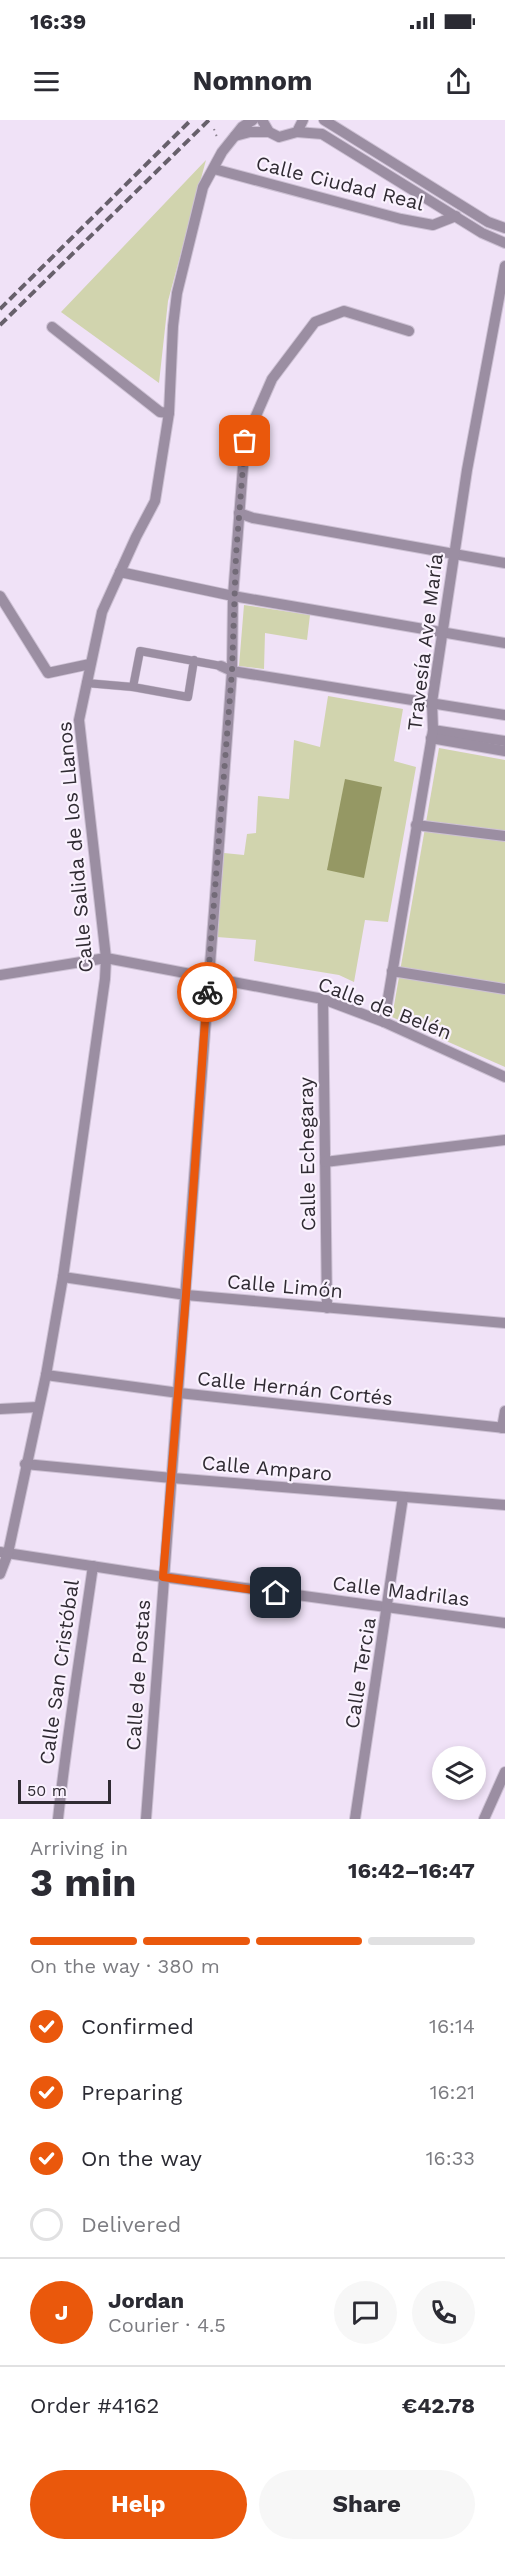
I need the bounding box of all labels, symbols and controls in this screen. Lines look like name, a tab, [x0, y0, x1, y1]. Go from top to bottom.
text: 16:39	[30, 9, 86, 34]
icon: menu	[30, 65, 63, 98]
text: Nomnom	[193, 65, 312, 97]
icon: share	[442, 65, 475, 98]
street label: Calle Ciudad Real	[254, 151, 426, 215]
pin	[219, 415, 270, 466]
icon: bag	[228, 424, 261, 457]
street label: Travesía Ave María	[402, 552, 448, 732]
street label: Calle Salida de los Llanos	[52, 720, 98, 974]
courier	[177, 962, 237, 1022]
street label: Calle de Belén	[315, 971, 455, 1045]
icon: bike	[191, 976, 224, 1009]
street label: Calle Echegaray	[294, 1076, 320, 1231]
street label: Calle Limón	[226, 1269, 344, 1303]
street label: Calle Hernán Cortés	[196, 1366, 394, 1410]
street label: Calle Amparo	[201, 1450, 333, 1486]
pin	[250, 1567, 301, 1618]
street label: Calle Madrilas	[331, 1571, 471, 1611]
icon: home	[259, 1576, 292, 1609]
street label: Calle San Cristóbal	[34, 1578, 84, 1766]
street label: Calle de Postas	[121, 1599, 155, 1751]
street label: Calle Tercia	[339, 1616, 381, 1730]
map controls	[432, 1746, 486, 1800]
button: layers	[432, 1746, 486, 1800]
scale bar	[18, 1777, 111, 1804]
text: 50 m	[27, 1781, 67, 1800]
text: Arriving in	[30, 1836, 128, 1860]
text: 16:42–16:47	[348, 1858, 475, 1883]
text: 3 min	[30, 1860, 137, 1905]
text: On the way · 380 m	[30, 1954, 220, 1978]
icon: check	[30, 2010, 63, 2043]
text: Confirmed	[81, 2014, 194, 2039]
text: 16:14	[429, 2014, 475, 2038]
icon: check	[30, 2076, 63, 2109]
text: Preparing	[81, 2080, 182, 2105]
text: 16:21	[430, 2080, 475, 2104]
icon: check	[30, 2142, 63, 2175]
text: On the way	[81, 2146, 202, 2171]
text: 16:33	[426, 2146, 475, 2170]
text: Delivered	[81, 2212, 181, 2237]
button: chat	[334, 2281, 397, 2344]
button: phone	[412, 2281, 475, 2344]
text: Jordan	[108, 2288, 184, 2313]
text: J	[55, 2300, 68, 2325]
text: Courier · 4.5	[108, 2313, 226, 2337]
text: Order #4162	[30, 2393, 159, 2418]
text: €42.78	[402, 2393, 475, 2418]
button: Help	[30, 2470, 247, 2539]
button: Share	[259, 2470, 475, 2539]

